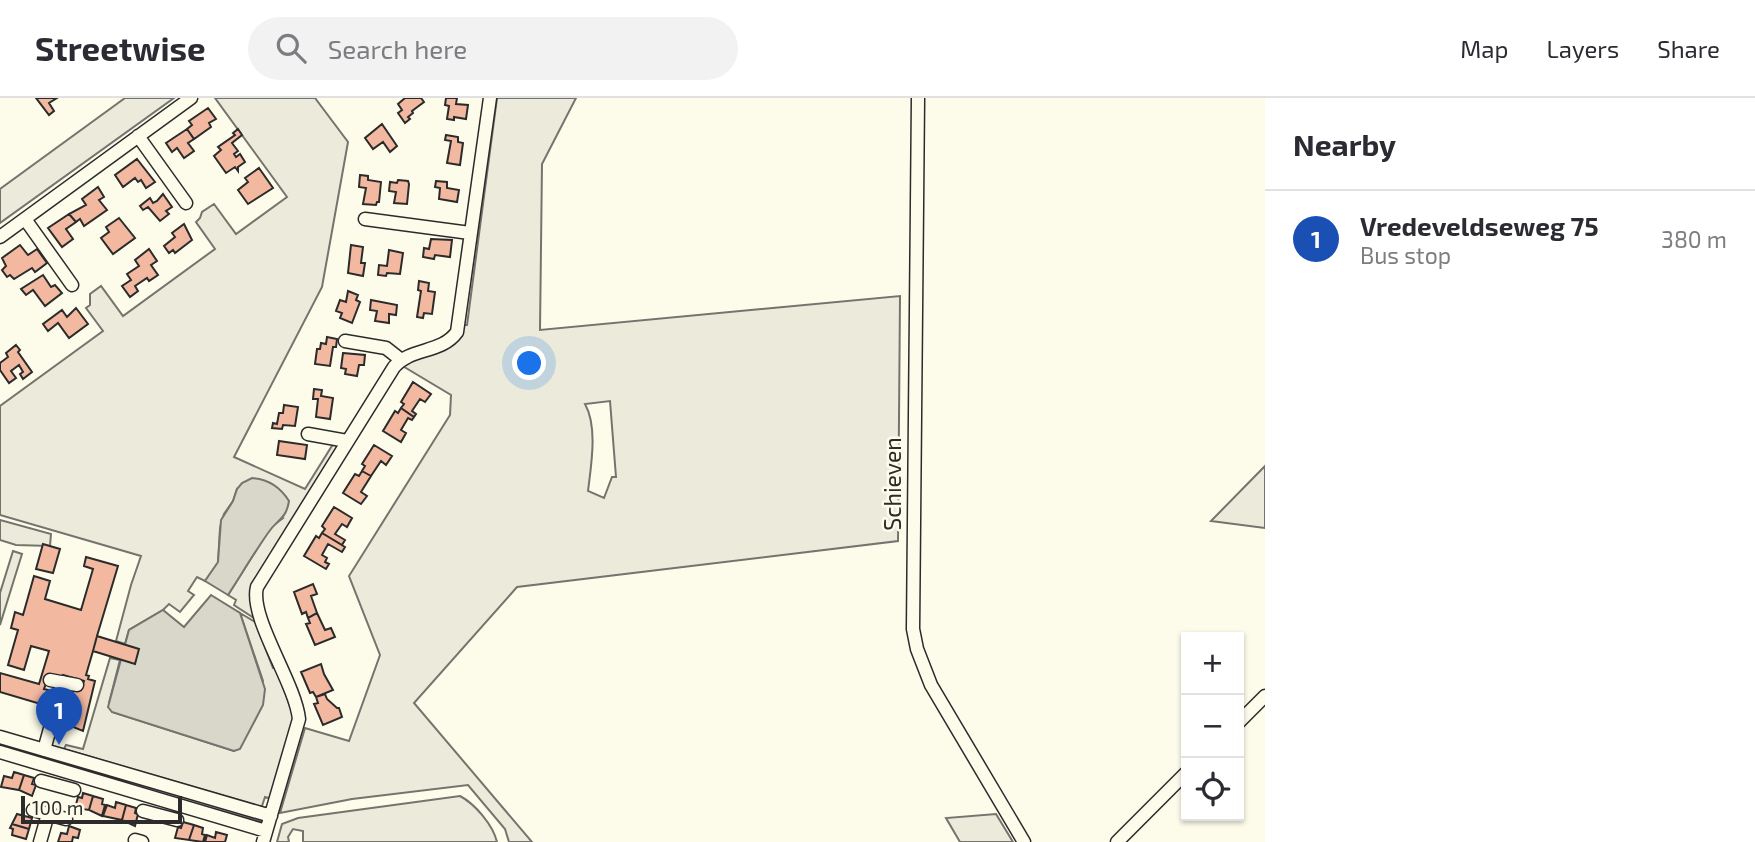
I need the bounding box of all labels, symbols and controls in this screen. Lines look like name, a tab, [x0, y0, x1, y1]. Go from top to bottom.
search box	[248, 17, 738, 80]
text: Streetwise	[35, 28, 206, 68]
icon: search	[272, 29, 310, 67]
text: Search here	[328, 33, 467, 64]
text: Map	[1460, 34, 1508, 63]
text: Layers	[1546, 34, 1619, 63]
text: Share	[1657, 34, 1720, 63]
text: Nearby	[1293, 126, 1396, 162]
text: Vredeveldseweg 75	[1360, 210, 1599, 241]
text: 1	[1311, 225, 1321, 253]
text: 380 m	[1661, 225, 1727, 253]
text: Bus stop	[1360, 241, 1451, 269]
your location	[512, 346, 546, 380]
street label: Schieven	[878, 437, 906, 531]
map controls	[1181, 632, 1244, 821]
button: +	[1181, 632, 1244, 695]
pin: 1	[36, 687, 82, 745]
button: −	[1181, 695, 1244, 758]
button: locate	[1181, 758, 1244, 821]
scale bar	[21, 793, 182, 825]
text: 100 m	[32, 796, 83, 819]

